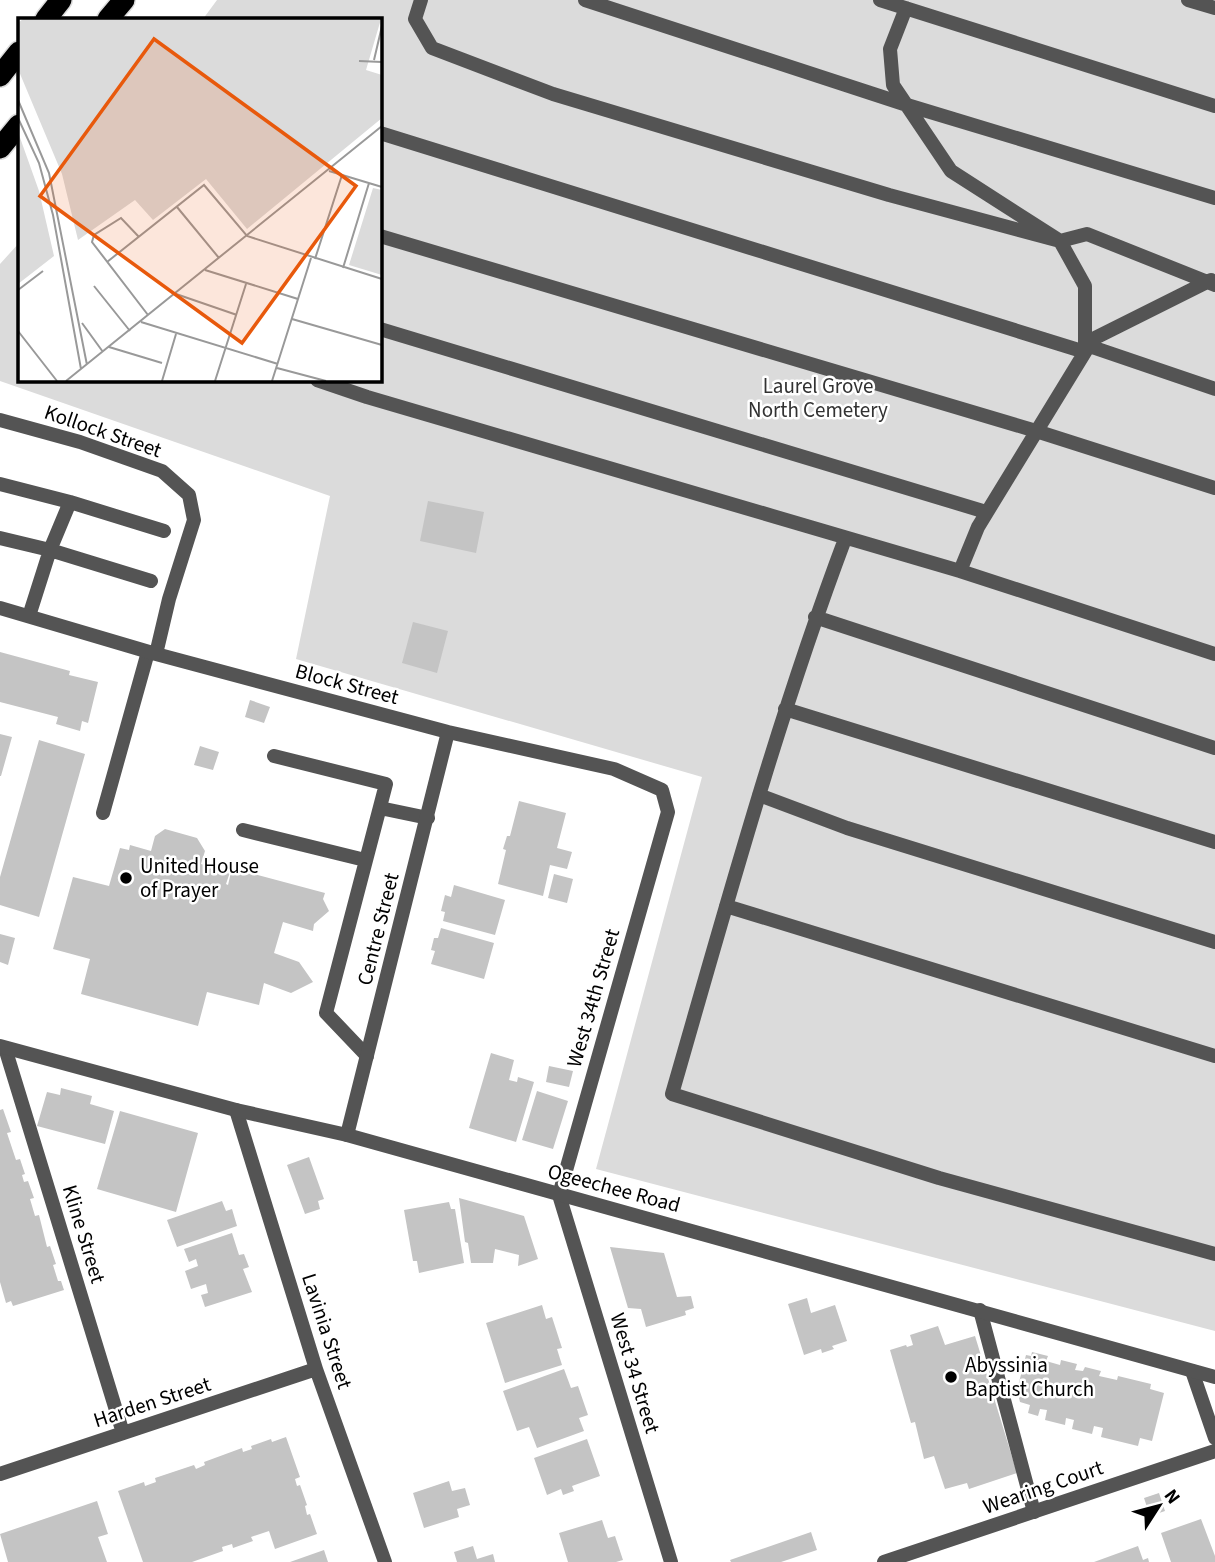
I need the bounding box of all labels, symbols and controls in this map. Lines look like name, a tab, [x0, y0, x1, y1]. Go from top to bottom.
inset map	[18, 18, 382, 382]
park label: Laurel Grove North Cemetery	[748, 371, 888, 425]
street label: Kollock Street	[40, 397, 166, 465]
street label: Block Street	[292, 656, 402, 712]
place label: United House of Prayer	[140, 851, 259, 905]
street label: Centre Street	[349, 869, 407, 989]
marker: United House of Prayer	[118, 870, 134, 886]
street label: West 34th Street	[559, 925, 627, 1071]
street label: Ogeechee Road	[544, 1156, 684, 1220]
street label: Kline Street	[55, 1181, 113, 1287]
street label: Lavinia Street	[294, 1269, 360, 1393]
street label: West 34 Street	[602, 1309, 668, 1437]
place label: Abyssinia Baptist Church	[965, 1350, 1094, 1404]
street label: Harden Street	[89, 1369, 215, 1435]
marker: Abyssinia Baptist Church	[943, 1369, 959, 1385]
street label: Wearing Court	[979, 1452, 1107, 1522]
north arrow	[1124, 1471, 1194, 1541]
text: N	[1157, 1484, 1186, 1510]

